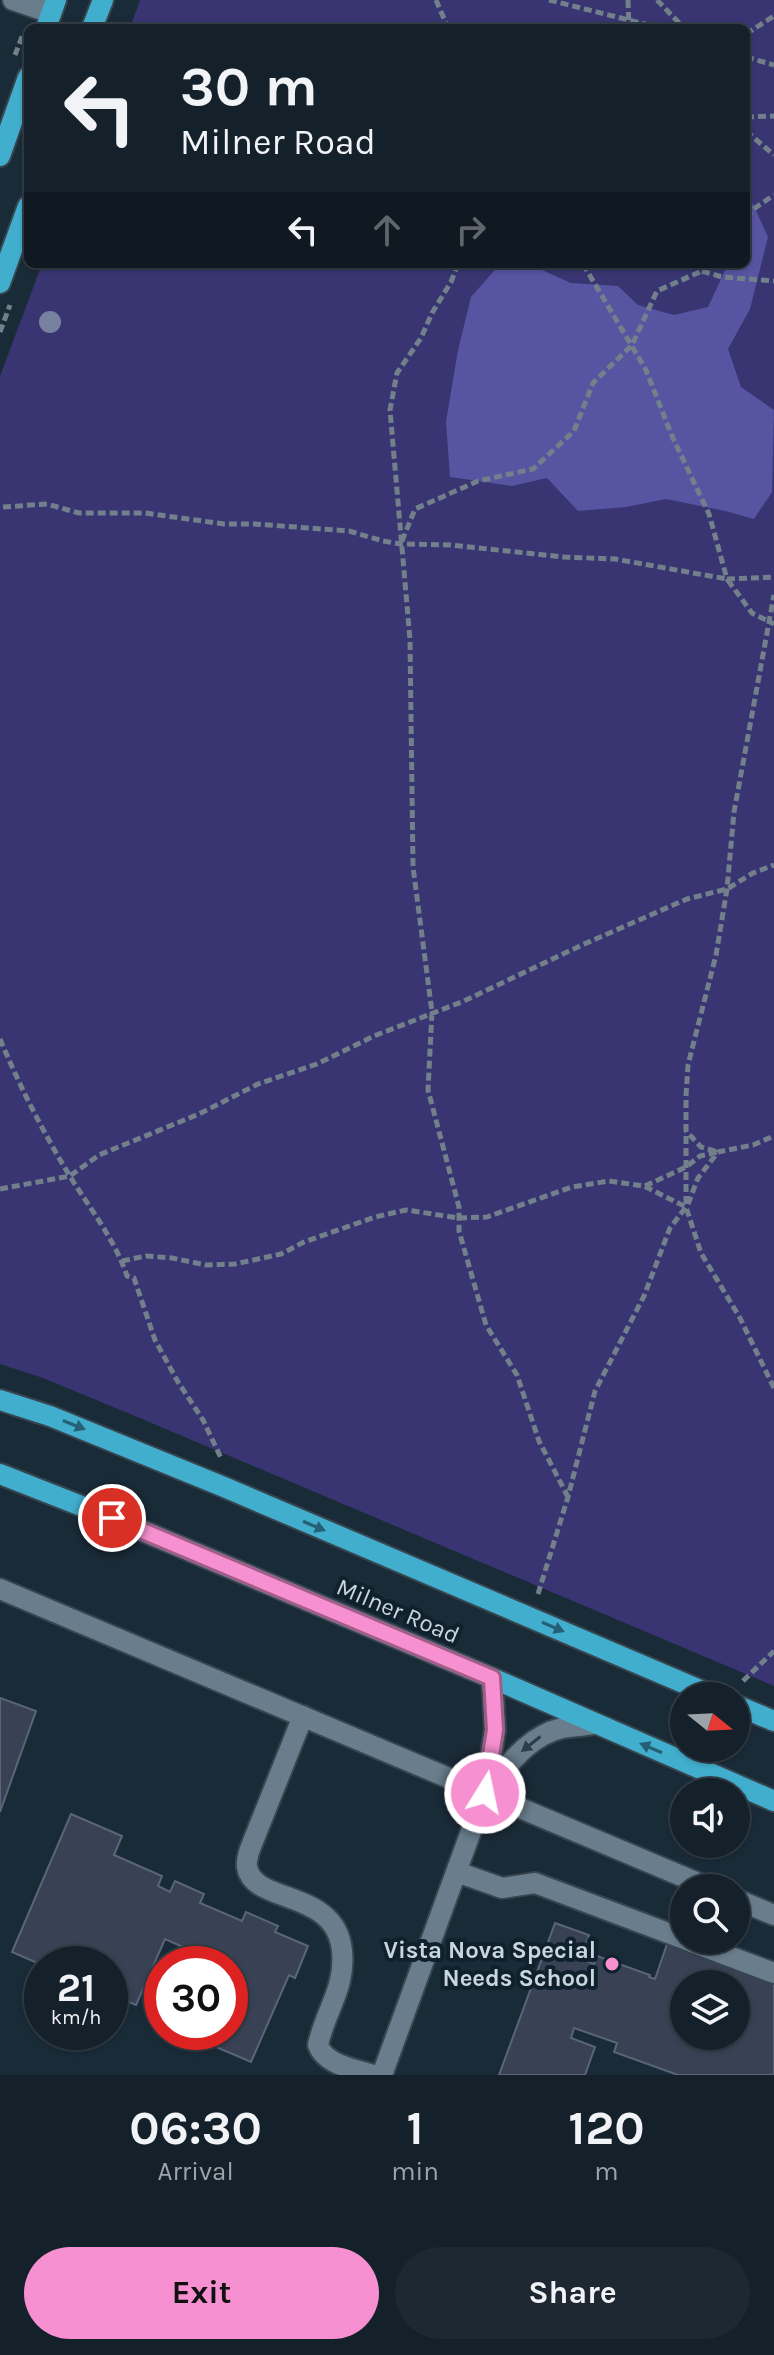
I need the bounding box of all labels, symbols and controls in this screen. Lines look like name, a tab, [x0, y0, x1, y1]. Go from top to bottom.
text: 30 m	[180, 54, 318, 119]
icon: left	[48, 56, 152, 160]
text: Milner Road	[180, 121, 376, 163]
icon: left	[281, 208, 325, 252]
icon: ahead	[365, 208, 409, 252]
icon: right	[449, 208, 493, 252]
one-way arrow	[62, 1419, 86, 1432]
pin	[78, 1484, 146, 1552]
icon: arrive	[90, 1496, 134, 1540]
one-way arrow	[302, 1519, 325, 1532]
street label: Milner Road	[332, 1573, 464, 1649]
one-way arrow	[541, 1621, 565, 1634]
north arrow	[670, 1682, 750, 1762]
map controls	[670, 1682, 750, 2050]
one-way arrow	[521, 1735, 541, 1751]
one-way arrow	[639, 1742, 663, 1755]
position arrow	[443, 1751, 527, 1835]
button: sound	[670, 1778, 750, 1858]
button: search	[670, 1874, 750, 1954]
place label: Vista Nova Special Needs School	[383, 1936, 596, 1992]
speed limit sign: 30	[144, 1946, 248, 2050]
marker: Vista Nova Special Needs School	[603, 1955, 621, 1973]
text: 21	[57, 1964, 95, 2011]
button: layers	[670, 1970, 750, 2050]
text: km/h	[51, 2006, 101, 2029]
text: 06:30	[129, 2100, 262, 2156]
text: 1	[407, 2100, 424, 2156]
text: 120	[568, 2100, 645, 2156]
text: Arrival	[158, 2156, 234, 2187]
text: min	[391, 2156, 439, 2187]
text: m	[594, 2156, 619, 2187]
button: Exit	[24, 2247, 379, 2339]
button: Share	[395, 2247, 750, 2339]

